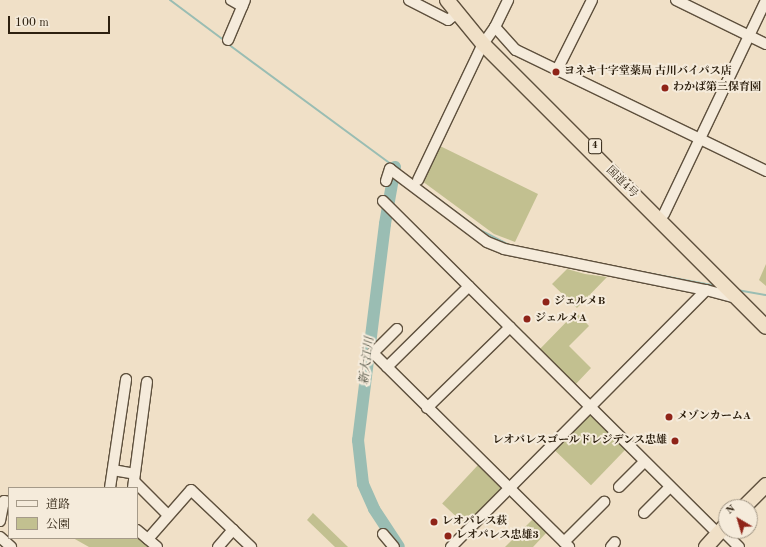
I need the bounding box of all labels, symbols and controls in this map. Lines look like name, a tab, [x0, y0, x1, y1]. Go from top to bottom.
scale bar	[10, 8, 112, 34]
text: 100 m	[15, 17, 49, 29]
place label: ヨネキ十字堂薬局 古川バイパス店	[564, 65, 732, 79]
marker: ヨネキ十字堂薬局 古川バイパス店	[551, 67, 561, 77]
place label: わかば第三保育園	[673, 81, 761, 95]
marker: わかば第三保育園	[660, 83, 670, 93]
road number: 4	[588, 138, 602, 154]
street label: 国道4号	[602, 164, 640, 202]
place label: ジェルメB	[554, 295, 606, 309]
marker: ジェルメB	[541, 297, 551, 307]
place label: ジェルメA	[535, 312, 587, 326]
marker: ジェルメA	[522, 314, 532, 324]
water label: 新大江川	[358, 336, 378, 386]
place label: メゾンカームA	[677, 410, 751, 424]
marker: メゾンカームA	[664, 412, 674, 422]
place label: レオパレスゴールドレジデンス忠雄	[491, 434, 667, 448]
marker: レオパレスゴールドレジデンス忠雄	[670, 436, 680, 446]
legend	[8, 487, 138, 539]
text: 道路	[46, 499, 70, 511]
north arrow	[718, 499, 758, 539]
text: N	[724, 503, 738, 517]
place label: レオパレス萩	[442, 515, 508, 529]
marker: レオパレス萩	[429, 517, 439, 527]
text: 公園	[46, 519, 70, 531]
place label: レオパレス忠雄3	[456, 529, 539, 543]
marker: レオパレス忠雄3	[443, 531, 453, 541]

